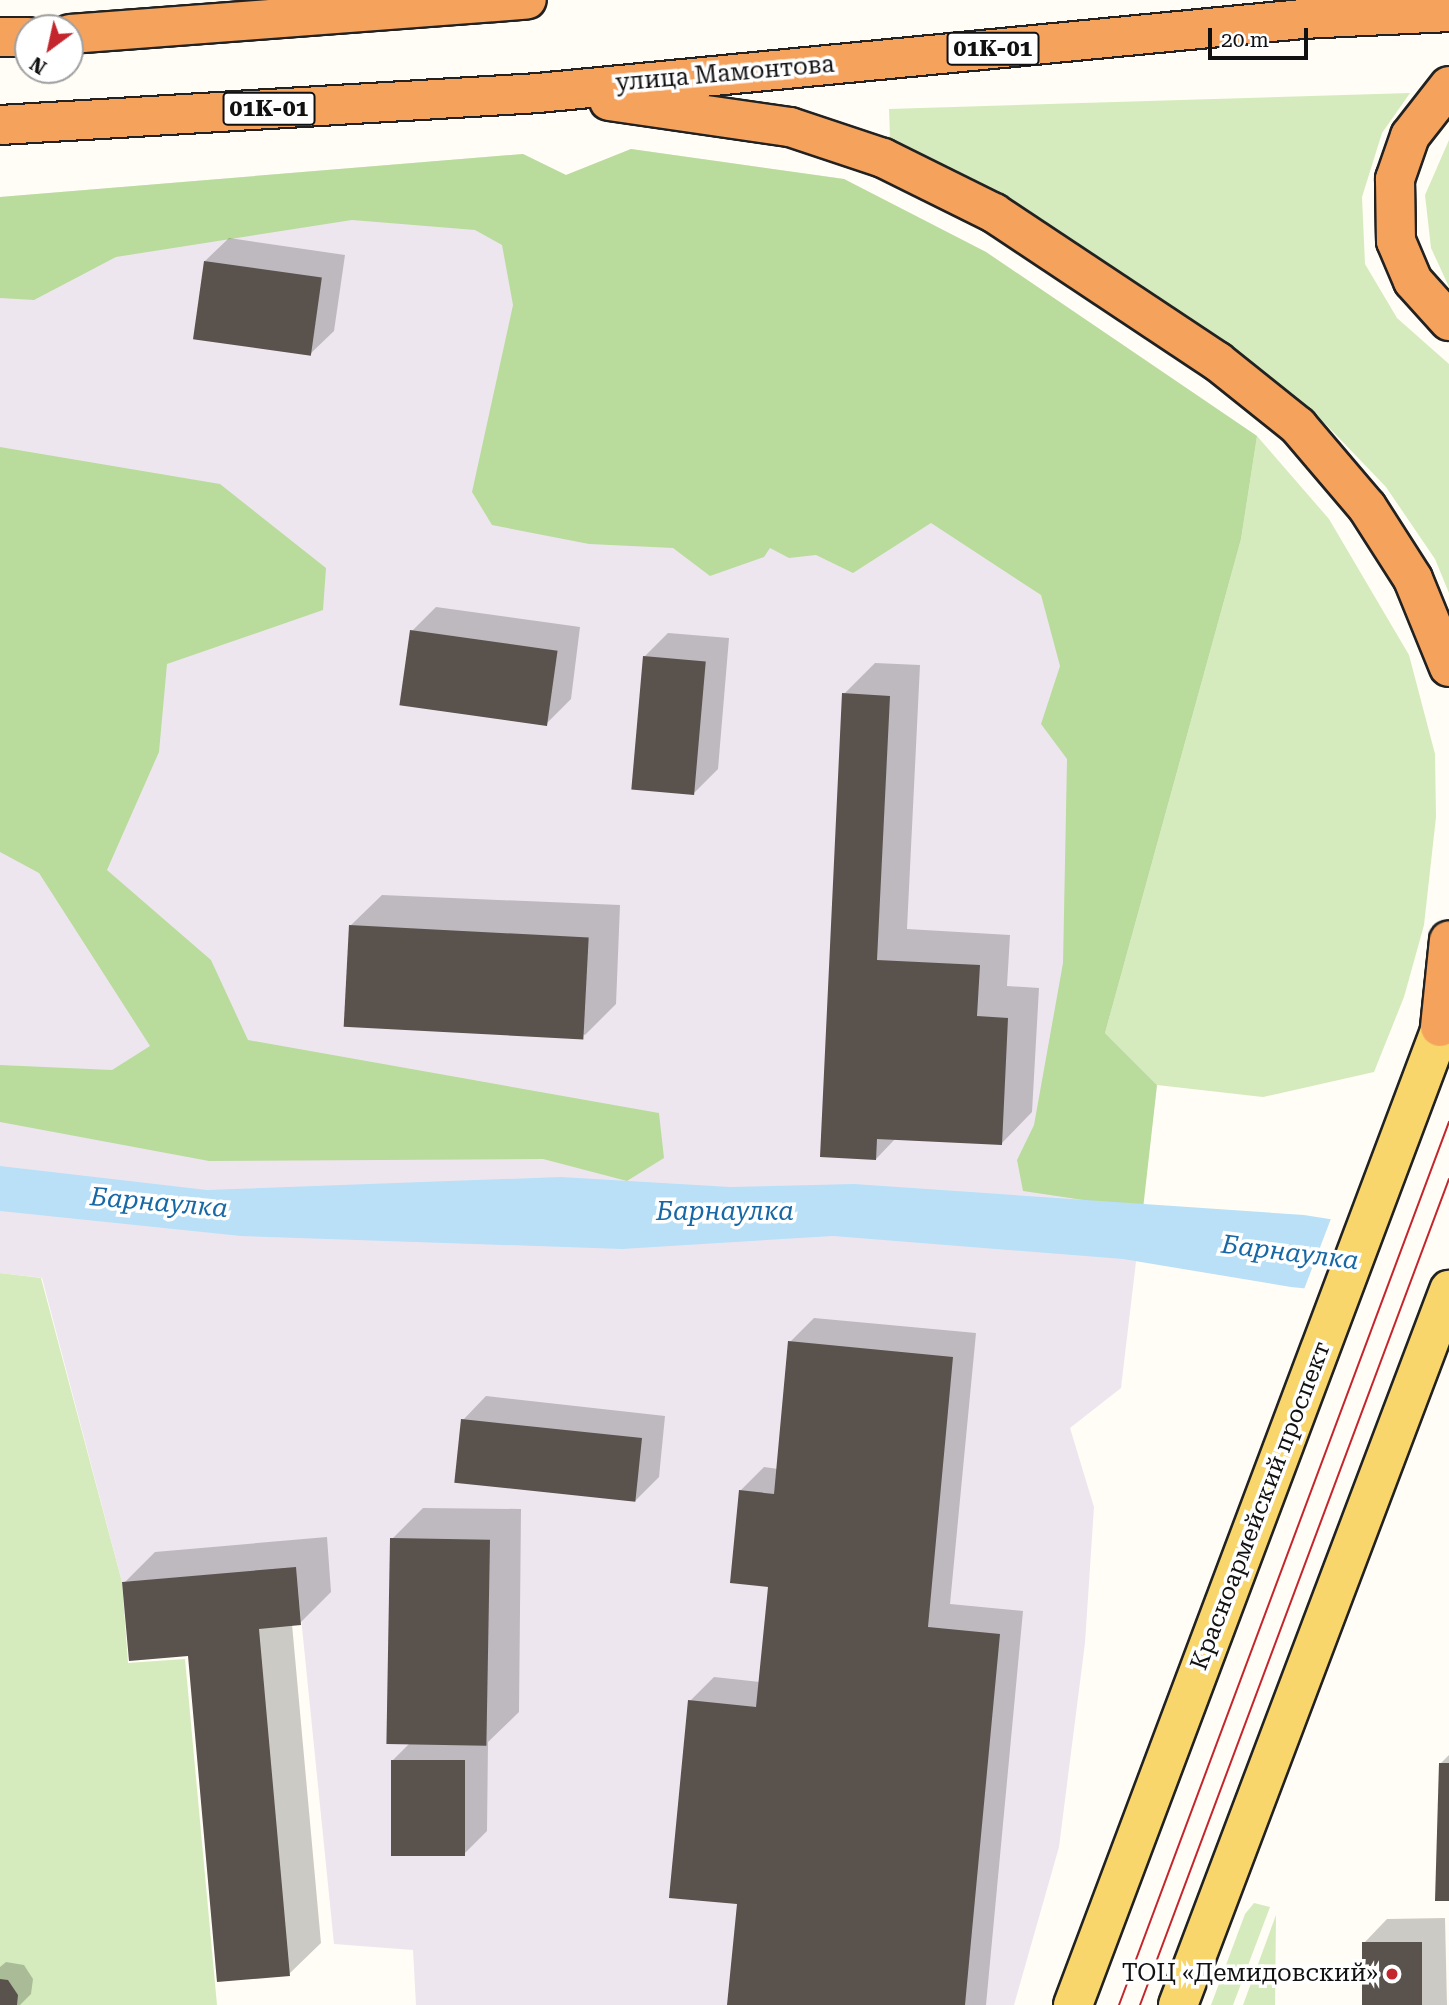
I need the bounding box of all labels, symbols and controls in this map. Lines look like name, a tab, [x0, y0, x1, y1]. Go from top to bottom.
north arrow	[14, 14, 84, 84]
scale bar	[1211, 14, 1311, 58]
text: 20 m	[1221, 28, 1269, 52]
road number: 01К-01	[946, 30, 1040, 68]
street label: улица Мамонтова	[614, 50, 836, 98]
text: N	[26, 52, 51, 79]
road number: 01К-01	[222, 90, 316, 128]
water label: Барнаулка	[89, 1181, 229, 1225]
water label: Барнаулка	[656, 1196, 794, 1228]
water label: Барнаулка	[1220, 1229, 1360, 1277]
street label: Красноармейский проспект	[1185, 1338, 1337, 1674]
place label: ТОЦ «Демидовский»	[1122, 1960, 1378, 1988]
marker: ТОЦ «Демидовский»	[1384, 1966, 1400, 1982]

